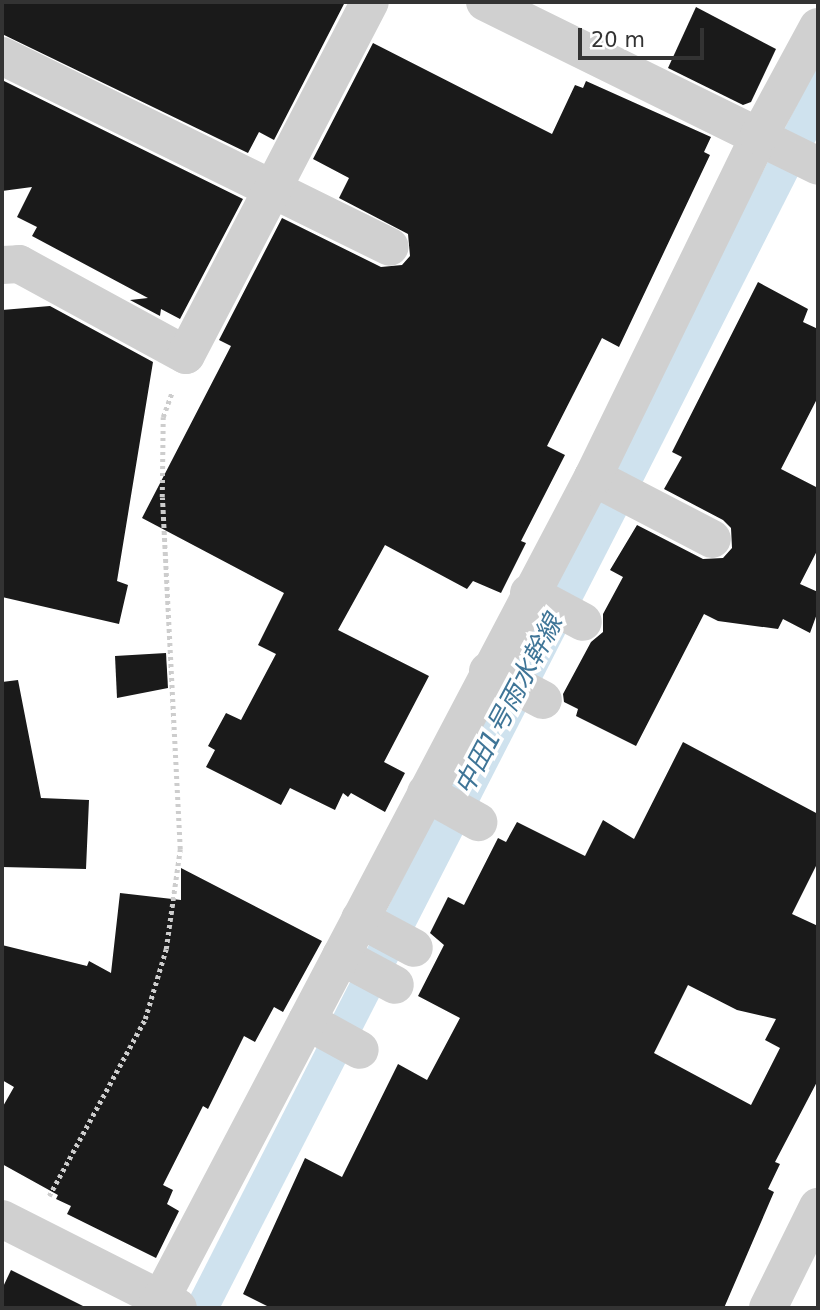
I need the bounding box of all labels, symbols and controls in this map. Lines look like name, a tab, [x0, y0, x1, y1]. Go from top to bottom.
scale bar	[582, 14, 708, 58]
text: 20 m	[591, 28, 645, 52]
water label: 中田1号雨水幹線	[449, 610, 569, 800]

